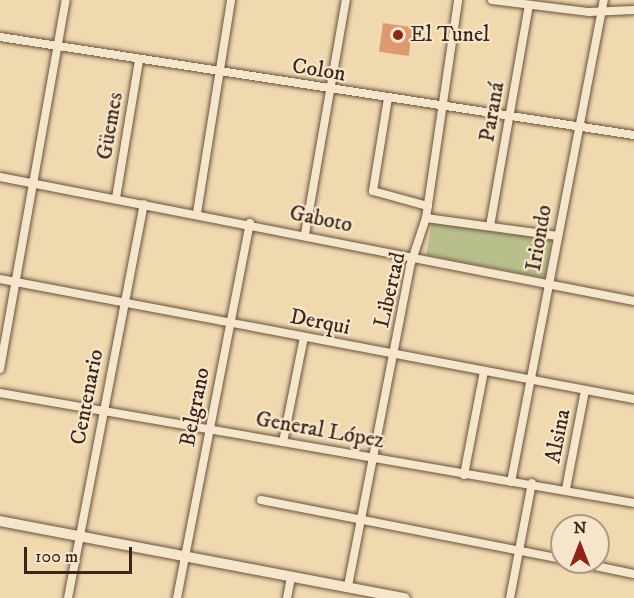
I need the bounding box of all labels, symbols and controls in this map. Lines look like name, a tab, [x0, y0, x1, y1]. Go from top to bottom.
place label: El Tunel	[410, 22, 490, 48]
marker: El Tunel	[391, 28, 405, 42]
street label: Colon	[290, 53, 348, 87]
street label: Paraná	[474, 80, 510, 144]
street label: Güemes	[91, 90, 129, 162]
street label: Gaboto	[287, 199, 355, 239]
street label: Iriondo	[520, 203, 558, 273]
street label: Libertad	[369, 250, 411, 330]
street label: Derqui	[288, 303, 352, 341]
street label: Centenario	[65, 347, 109, 447]
street label: Belgrano	[174, 365, 216, 449]
street label: General López	[254, 406, 386, 454]
street label: Alsina	[540, 407, 576, 465]
north arrow	[550, 514, 610, 574]
text: N	[573, 518, 587, 538]
scale bar	[27, 535, 135, 573]
text: 100 m	[35, 546, 78, 568]

